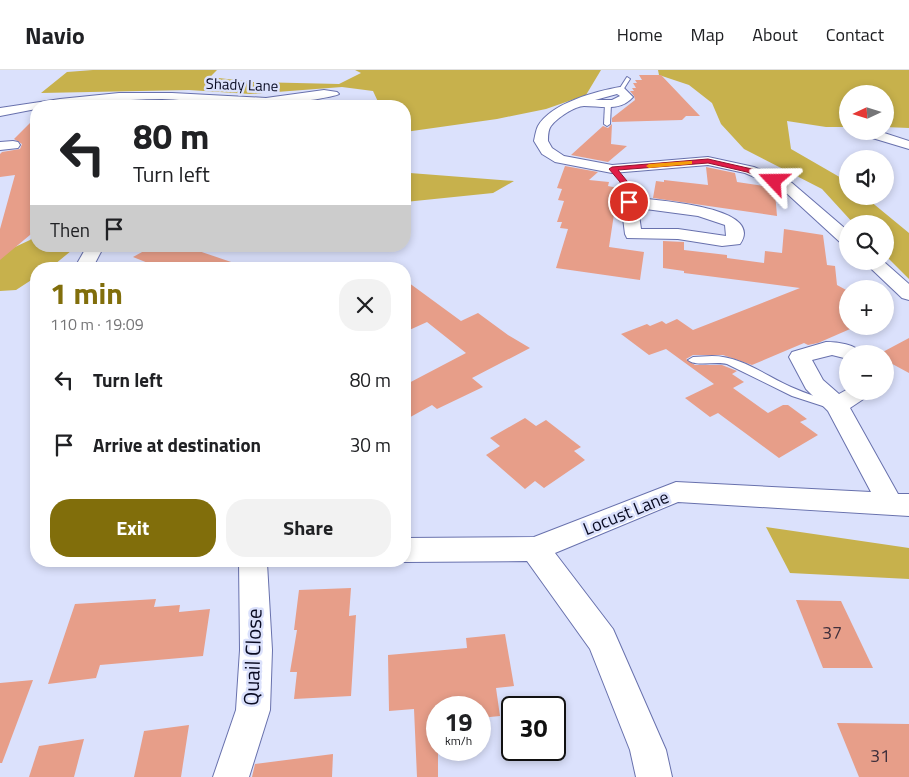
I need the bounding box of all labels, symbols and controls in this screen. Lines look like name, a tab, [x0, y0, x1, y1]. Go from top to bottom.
text: Navio	[25, 17, 85, 53]
text: Home	[617, 21, 663, 48]
text: Map	[691, 21, 724, 48]
text: About	[752, 21, 798, 48]
text: Contact	[826, 21, 884, 48]
street label: Shady Lane	[205, 72, 279, 97]
north arrow	[839, 85, 894, 140]
map controls	[839, 85, 894, 400]
text: 80 m	[133, 109, 209, 163]
icon: left	[50, 120, 115, 185]
button: sound	[839, 150, 894, 205]
position arrow	[747, 154, 799, 206]
text: Turn left	[133, 157, 210, 191]
pin	[608, 181, 650, 223]
icon: arrive	[615, 188, 643, 216]
text: Then	[50, 215, 90, 244]
icon: arrive	[100, 215, 128, 243]
button: search	[839, 215, 894, 270]
text: 1 min	[50, 270, 123, 316]
button: close	[339, 279, 391, 331]
button: +	[839, 280, 894, 335]
text: 110 m · 19:09	[50, 312, 144, 336]
button: −	[839, 345, 894, 400]
text: Turn left	[93, 365, 163, 394]
text: 80 m	[350, 365, 391, 394]
icon: left	[50, 366, 78, 394]
text: Arrive at destination	[93, 430, 261, 459]
text: 30 m	[350, 430, 391, 459]
icon: arrive	[50, 431, 78, 459]
street label: Locust Lane	[579, 483, 673, 542]
button: Exit	[50, 499, 216, 557]
button: Share	[226, 499, 391, 557]
street label: Quail Close	[234, 608, 270, 706]
house number: 37	[822, 619, 842, 646]
speed limit sign: 30	[501, 696, 566, 761]
text: 19	[444, 703, 473, 741]
text: km/h	[445, 731, 472, 750]
house number: 31	[870, 742, 890, 769]

